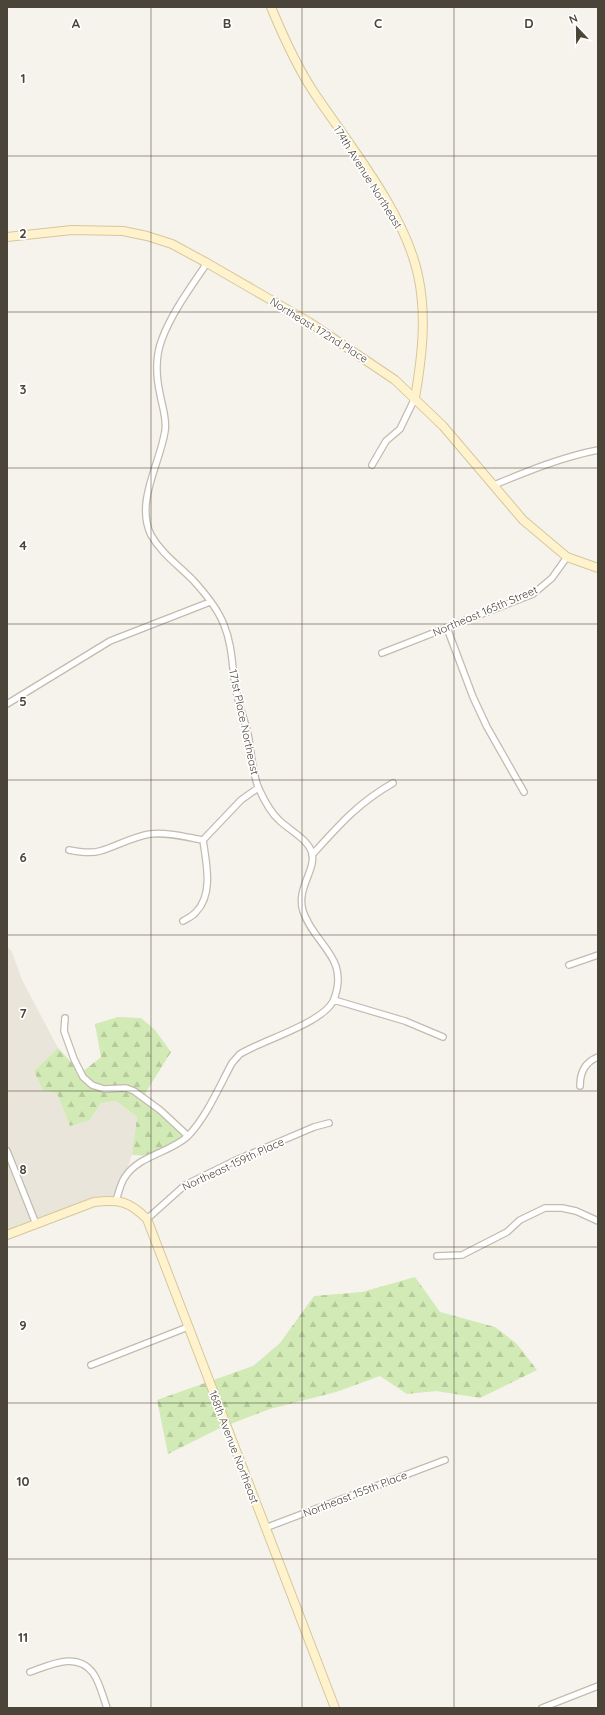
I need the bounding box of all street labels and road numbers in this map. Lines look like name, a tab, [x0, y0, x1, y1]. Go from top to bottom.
street label: 174th Avenue Northeast	[330, 123, 406, 232]
street label: Northeast 172nd Place	[267, 294, 371, 366]
street label: Northeast 165th Street	[430, 582, 540, 639]
street label: 171st Place Northeast	[226, 668, 262, 776]
street label: Northeast 159th Place	[180, 1134, 286, 1194]
street label: 168th Avenue Northeast	[206, 1388, 262, 1506]
street label: Northeast 155th Place	[301, 1468, 409, 1520]

